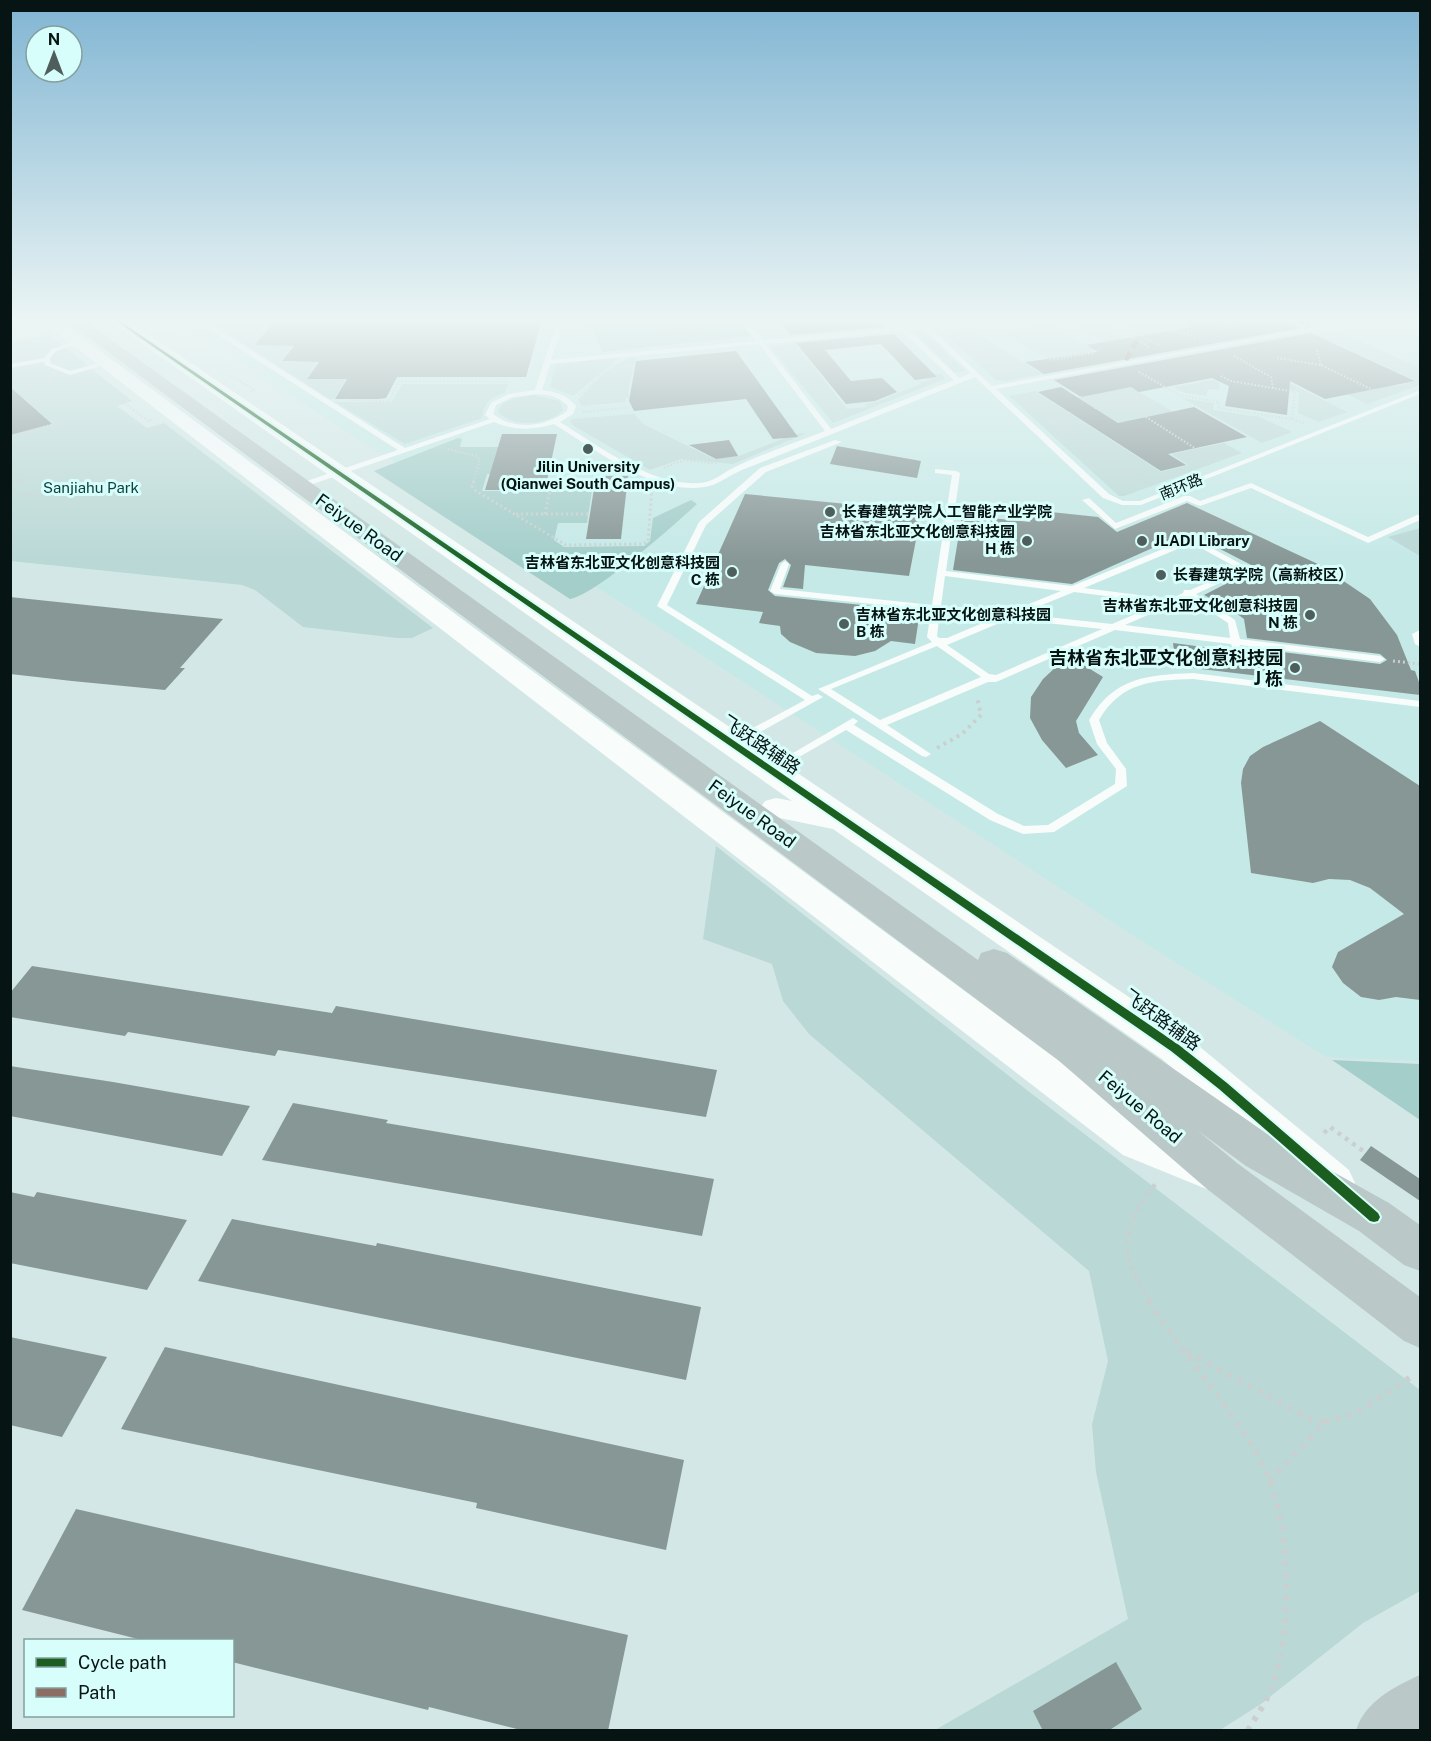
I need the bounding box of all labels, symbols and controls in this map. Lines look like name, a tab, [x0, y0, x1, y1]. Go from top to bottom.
north arrow	[24, 24, 84, 84]
text: N	[48, 30, 60, 49]
marker: Jilin University (Qianwei South Campus)	[581, 442, 595, 456]
place label: Jilin University (Qianwei South Campus)	[501, 458, 675, 492]
street label: 南环路	[1157, 470, 1205, 503]
park label: Sanjiahu Park	[43, 479, 139, 496]
street label: Feiyue Road	[312, 489, 407, 566]
place label: 长春建筑学院人工智能产业学院	[842, 503, 1052, 520]
marker: 长春建筑学院人工智能产业学院	[823, 505, 837, 519]
place label: 吉林省东北亚文化创意科技园 H 栋	[820, 523, 1015, 557]
place label: JLADI Library	[1154, 532, 1250, 549]
marker: 吉林省东北亚文化创意科技园 H 栋	[1020, 534, 1034, 548]
marker: JLADI Library	[1135, 534, 1149, 548]
place label: 吉林省东北亚文化创意科技园 C 栋	[525, 554, 720, 588]
marker: 吉林省东北亚文化创意科技园 C 栋	[725, 565, 739, 579]
place label: 长春建筑学院（高新校区）	[1173, 566, 1353, 583]
marker: 长春建筑学院（高新校区）	[1154, 568, 1168, 582]
place label: 吉林省东北亚文化创意科技园 N 栋	[1103, 597, 1298, 631]
place label: 吉林省东北亚文化创意科技园 B 栋	[856, 606, 1051, 640]
marker: 吉林省东北亚文化创意科技园 N 栋	[1303, 608, 1317, 622]
marker: 吉林省东北亚文化创意科技园 B 栋	[837, 617, 851, 631]
place label: 吉林省东北亚文化创意科技园 J 栋	[1049, 647, 1283, 689]
marker: 吉林省东北亚文化创意科技园 J 栋	[1288, 661, 1302, 675]
street label: 飞跃路辅路	[718, 711, 804, 778]
street label: Feiyue Road	[705, 775, 800, 852]
street label: 飞跃路辅路	[1120, 985, 1205, 1055]
street label: Feiyue Road	[1094, 1066, 1186, 1148]
legend	[24, 1639, 234, 1717]
text: Cycle path	[78, 1652, 167, 1673]
text: Path	[78, 1682, 116, 1703]

